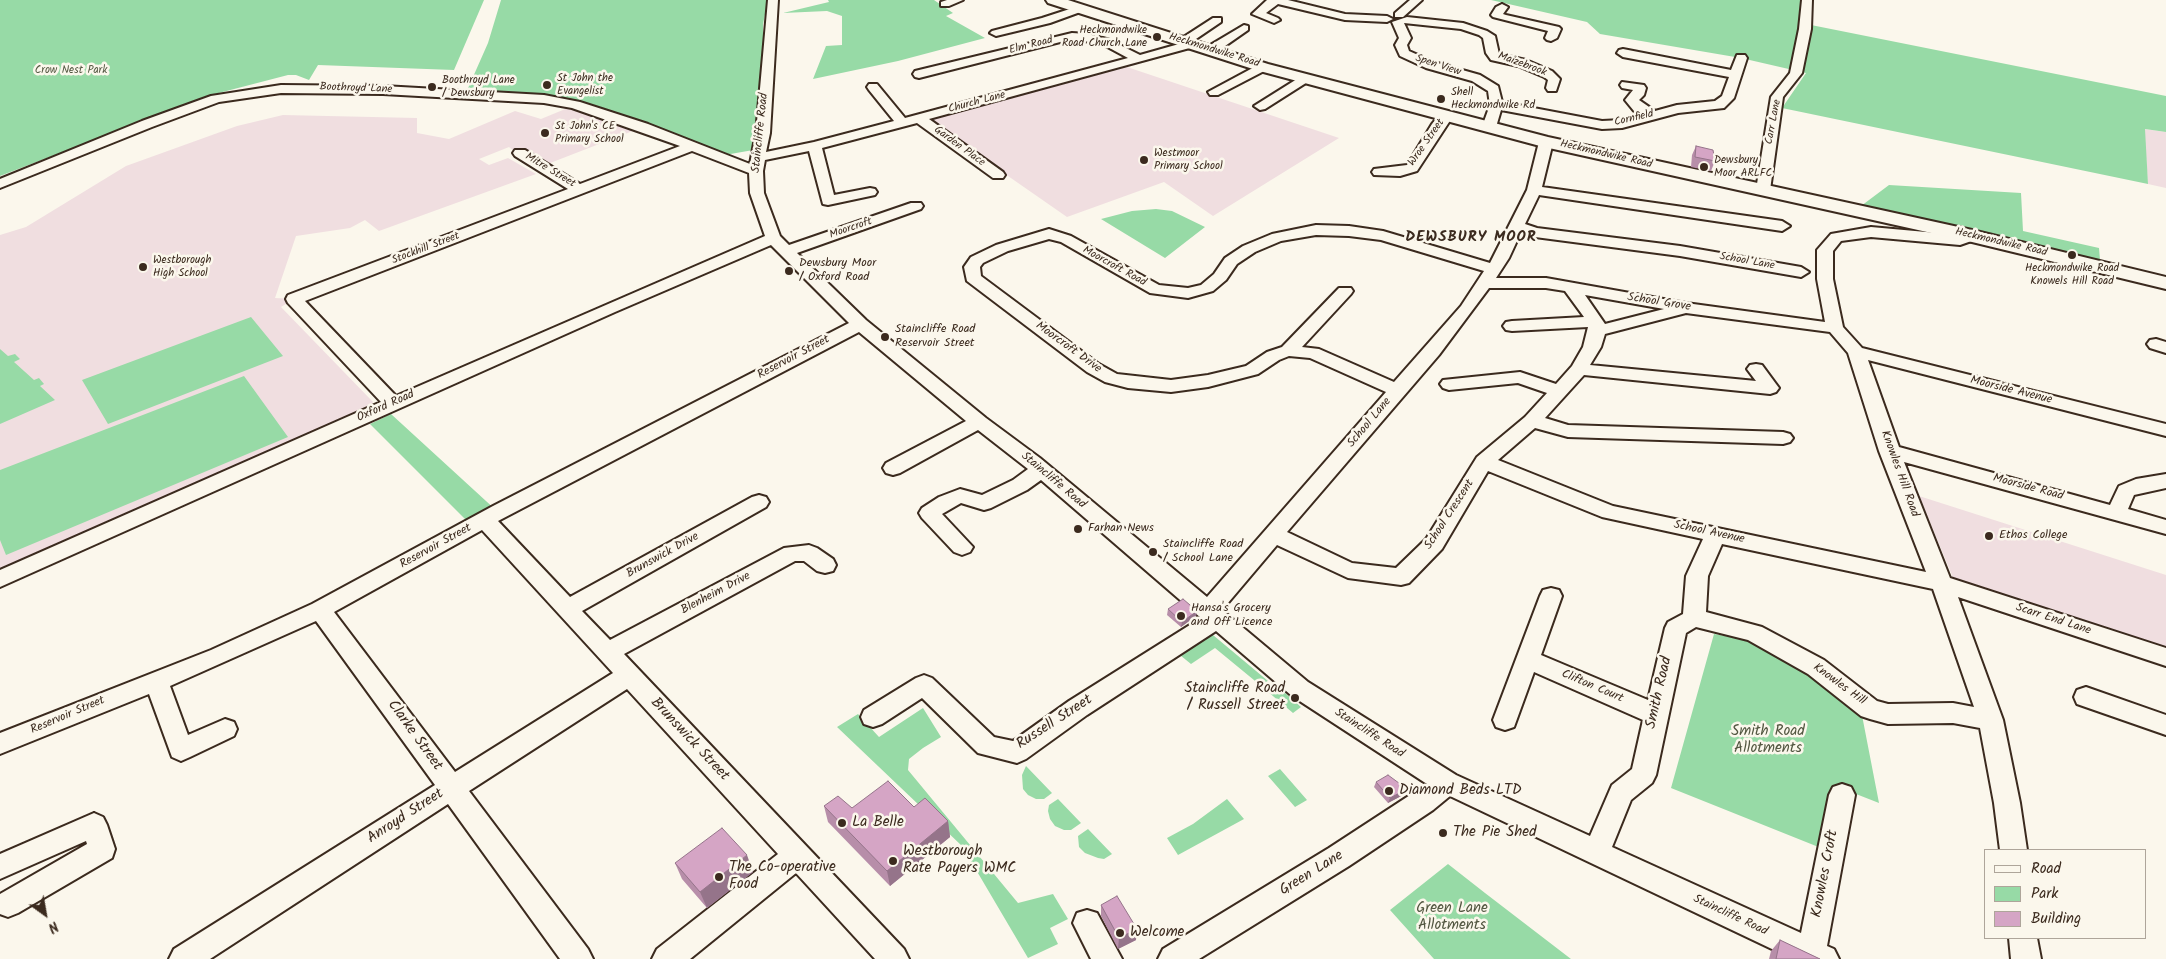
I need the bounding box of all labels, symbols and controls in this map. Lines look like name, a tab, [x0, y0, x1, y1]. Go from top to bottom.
place label: Heckmondwike Road Church Lane	[1062, 24, 1147, 50]
marker: Heckmondwike Road Church Lane	[1151, 31, 1163, 43]
street label: Heckmondwike Road	[1167, 31, 1261, 71]
street label: Elm Road	[1008, 34, 1054, 58]
street label: Maizebrook	[1496, 50, 1548, 80]
street label: Spen View	[1414, 52, 1462, 80]
park label: Crow Nest Park	[35, 64, 107, 78]
place label: St John the Evangelist	[557, 72, 613, 98]
place label: Boothroyd Lane / Dewsbury	[442, 74, 515, 100]
marker: St John the Evangelist	[541, 79, 553, 91]
street label: Boothroyd Lane	[319, 81, 393, 97]
marker: Boothroyd Lane / Dewsbury	[426, 81, 438, 93]
place label: Shell Heckmondwike Rd	[1451, 86, 1535, 112]
street label: Church Lane	[947, 89, 1007, 117]
street label: Staincliffe Road	[750, 92, 772, 174]
marker: Shell Heckmondwike Rd	[1435, 93, 1447, 105]
street label: Carr Lane	[1763, 98, 1785, 146]
street label: Cornfield	[1613, 108, 1655, 130]
street label: Wroe Street	[1406, 117, 1448, 169]
place label: St John's CE Primary School	[555, 120, 624, 146]
street label: Garden Place	[931, 124, 987, 170]
marker: St John's CE Primary School	[539, 127, 551, 139]
street label: Heckmondwike Road	[1559, 138, 1653, 172]
place label: Westmoor Primary School	[1154, 147, 1223, 173]
street label: Mitre Street	[522, 151, 578, 191]
marker: Westmoor Primary School	[1138, 154, 1150, 166]
place label: Dewsbury Moor ARLFC	[1714, 154, 1772, 180]
marker: Dewsbury Moor ARLFC	[1698, 161, 1710, 173]
street label: Moorcroft	[828, 216, 874, 242]
street label: Heckmondwike Road	[1954, 226, 2048, 260]
district label: DEWSBURY MOOR	[1404, 229, 1538, 247]
street label: Stockhill Street	[390, 230, 462, 268]
street label: Moorcroft Road	[1080, 244, 1148, 290]
marker: Heckmondwike Road Knowels Hill Road	[2066, 249, 2078, 261]
street label: School Lane	[1718, 251, 1776, 273]
place label: Westborough High School	[153, 254, 211, 280]
place label: Dewsbury Moor / Oxford Road	[799, 257, 876, 285]
marker: Westborough High School	[137, 261, 149, 273]
place label: Heckmondwike Road Knowels Hill Road	[2025, 262, 2119, 288]
marker: Dewsbury Moor / Oxford Road	[783, 265, 795, 277]
street label: School Grove	[1626, 291, 1692, 315]
street label: Moorcroft Drive	[1032, 319, 1104, 377]
place label: Staincliffe Road Reservoir Street	[895, 323, 975, 351]
marker: Staincliffe Road Reservoir Street	[879, 331, 891, 343]
street label: Reservoir Street	[756, 333, 832, 383]
street label: Moorside Avenue	[1969, 374, 2053, 408]
street label: Oxford Road	[355, 388, 417, 426]
street label: School Lane	[1345, 395, 1395, 451]
street label: Knowles Hill Road	[1877, 429, 1921, 519]
street label: Staincliffe Road	[1018, 450, 1088, 512]
street label: Moorside Road	[1991, 472, 2065, 504]
street label: School Crescent	[1422, 477, 1478, 553]
street label: School Avenue	[1672, 518, 1746, 548]
street label: Reservoir Street	[398, 521, 474, 573]
place label: Farhan News	[1088, 522, 1154, 536]
marker: Farhan News	[1072, 523, 1084, 535]
place label: Ethos College	[1999, 529, 2067, 543]
street label: Brunswick Drive	[624, 530, 702, 582]
marker: Ethos College	[1983, 530, 1995, 542]
place label: Staincliffe Road / School Lane	[1163, 538, 1243, 566]
marker: Staincliffe Road / School Lane	[1147, 546, 1159, 558]
street label: Blenheim Drive	[679, 570, 753, 618]
street label: Scarr End Lane	[2014, 601, 2092, 639]
place label: Hansa's Grocery and Off Licence	[1191, 602, 1272, 630]
marker: Hansa's Grocery and Off Licence	[1175, 610, 1187, 622]
street label: Smith Road	[1643, 655, 1677, 731]
street label: Knowles Hill	[1810, 661, 1868, 709]
street label: Clifton Court	[1559, 668, 1625, 706]
place label: Staincliffe Road / Russell Street	[1185, 680, 1285, 715]
street label: Russell Street	[1014, 692, 1096, 754]
marker: Staincliffe Road / Russell Street	[1289, 692, 1301, 704]
street label: Reservoir Street	[29, 694, 107, 738]
street label: Brunswick Street	[646, 695, 732, 785]
street label: Clarke Street	[382, 697, 446, 775]
street label: Staincliffe Road	[1331, 706, 1407, 762]
park label: Smith Road Allotments	[1731, 723, 1805, 758]
place label: Diamond Beds LTD	[1399, 782, 1522, 800]
marker: Diamond Beds LTD	[1383, 785, 1395, 797]
street label: Anroyd Street	[364, 786, 448, 848]
place label: La Belle	[852, 814, 904, 832]
marker: La Belle	[836, 817, 848, 829]
place label: The Pie Shed	[1453, 824, 1537, 842]
marker: The Pie Shed	[1437, 827, 1449, 839]
street label: Knowles Croft	[1809, 829, 1843, 919]
place label: Westborough Rate Payers WMC	[903, 843, 1016, 878]
street label: Green Lane	[1277, 847, 1347, 901]
legend	[1984, 849, 2146, 939]
marker: Westborough Rate Payers WMC	[887, 855, 899, 867]
text: Road	[2031, 857, 2061, 881]
place label: The Co-operative Food	[729, 859, 836, 894]
marker: The Co-operative Food	[713, 871, 725, 883]
text: Park	[2031, 882, 2058, 906]
north arrow	[20, 889, 70, 939]
street label: Staincliffe Road	[1691, 893, 1769, 939]
park label: Green Lane Allotments	[1416, 900, 1488, 935]
text: Building	[2031, 907, 2081, 931]
text: N	[43, 915, 63, 938]
place label: Welcome	[1130, 924, 1184, 942]
marker: Welcome	[1114, 927, 1126, 939]

